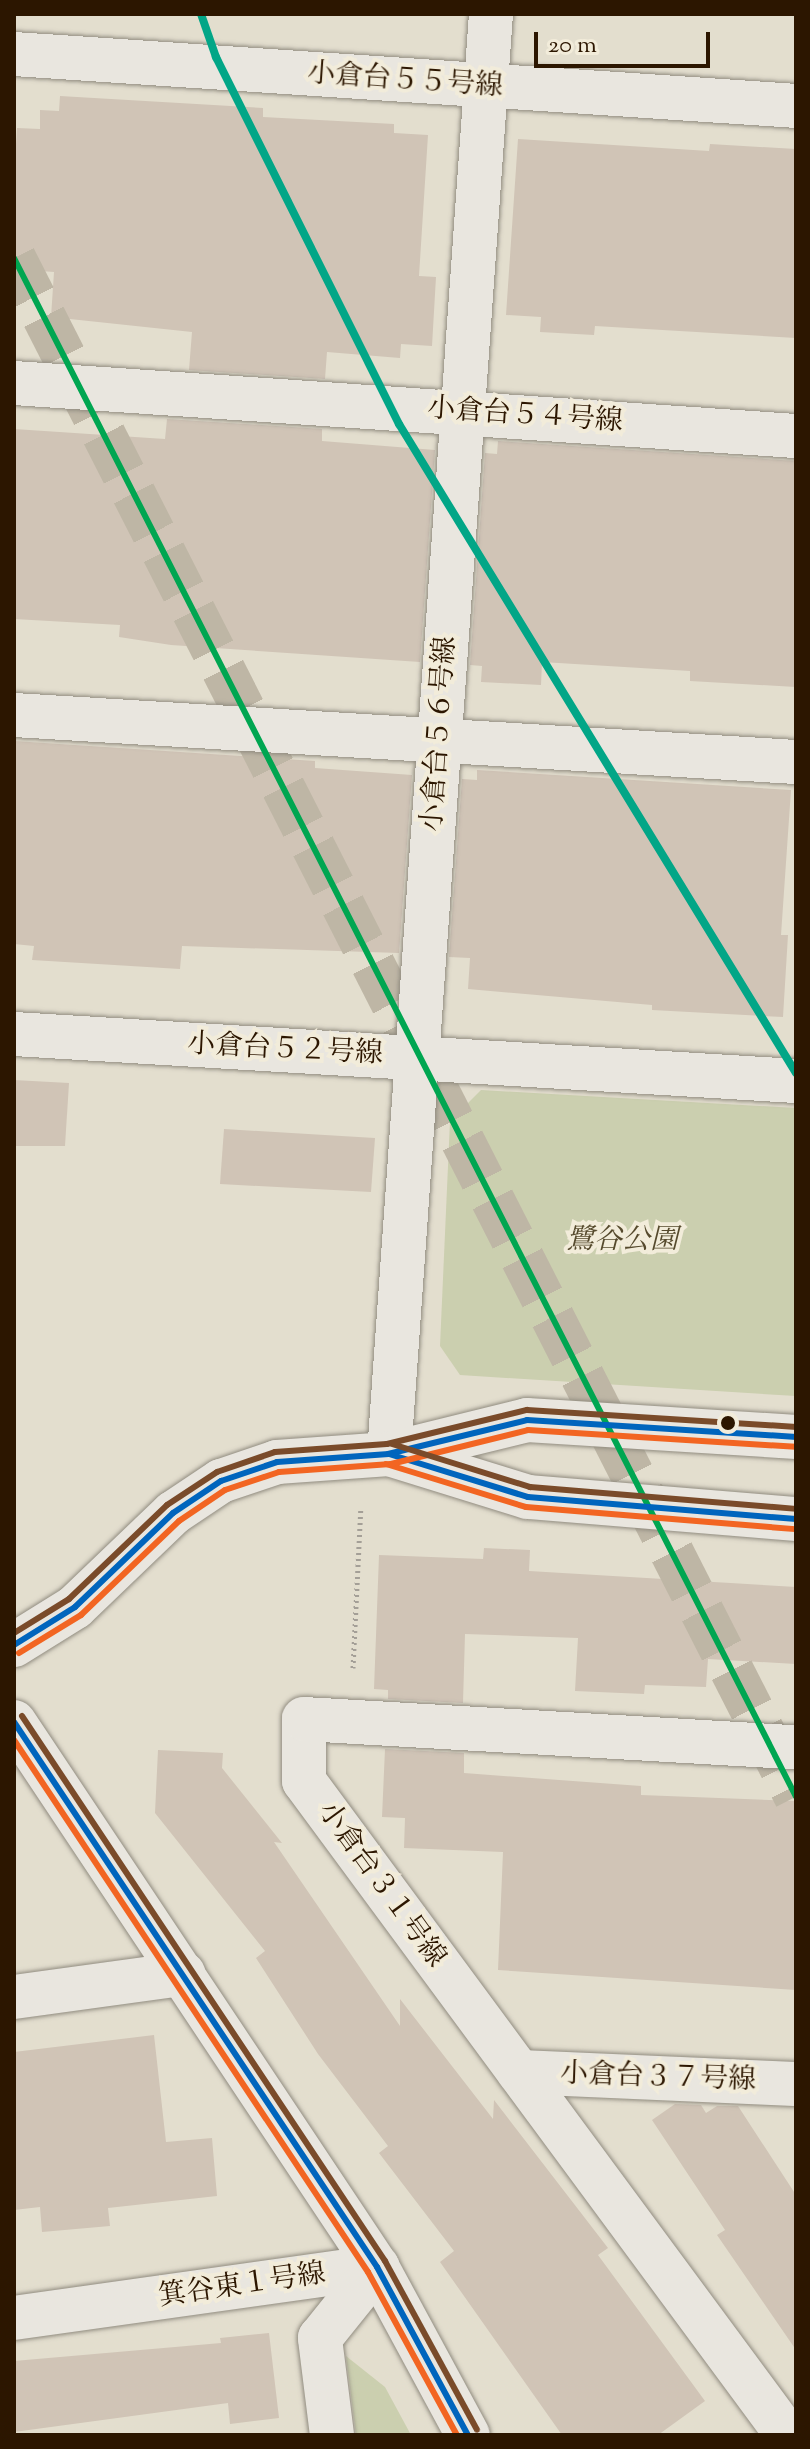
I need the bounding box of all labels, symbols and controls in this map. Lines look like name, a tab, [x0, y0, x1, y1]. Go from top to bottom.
scale bar	[538, 16, 714, 66]
text: 20 m	[548, 29, 597, 63]
street label: 小倉台５５号線	[306, 57, 504, 105]
street label: 小倉台５４号線	[426, 392, 624, 440]
street label: 小倉台５６号線	[416, 635, 464, 833]
street label: 小倉台５２号線	[186, 1028, 384, 1072]
park label: 鷺谷公園	[566, 1224, 678, 1258]
unlabelled marker	[720, 1415, 736, 1431]
street label: 小倉台３１号線	[310, 1796, 452, 1974]
street label: 小倉台３７号線	[559, 2058, 757, 2098]
street label: 箕谷東１号線	[156, 2258, 328, 2314]

